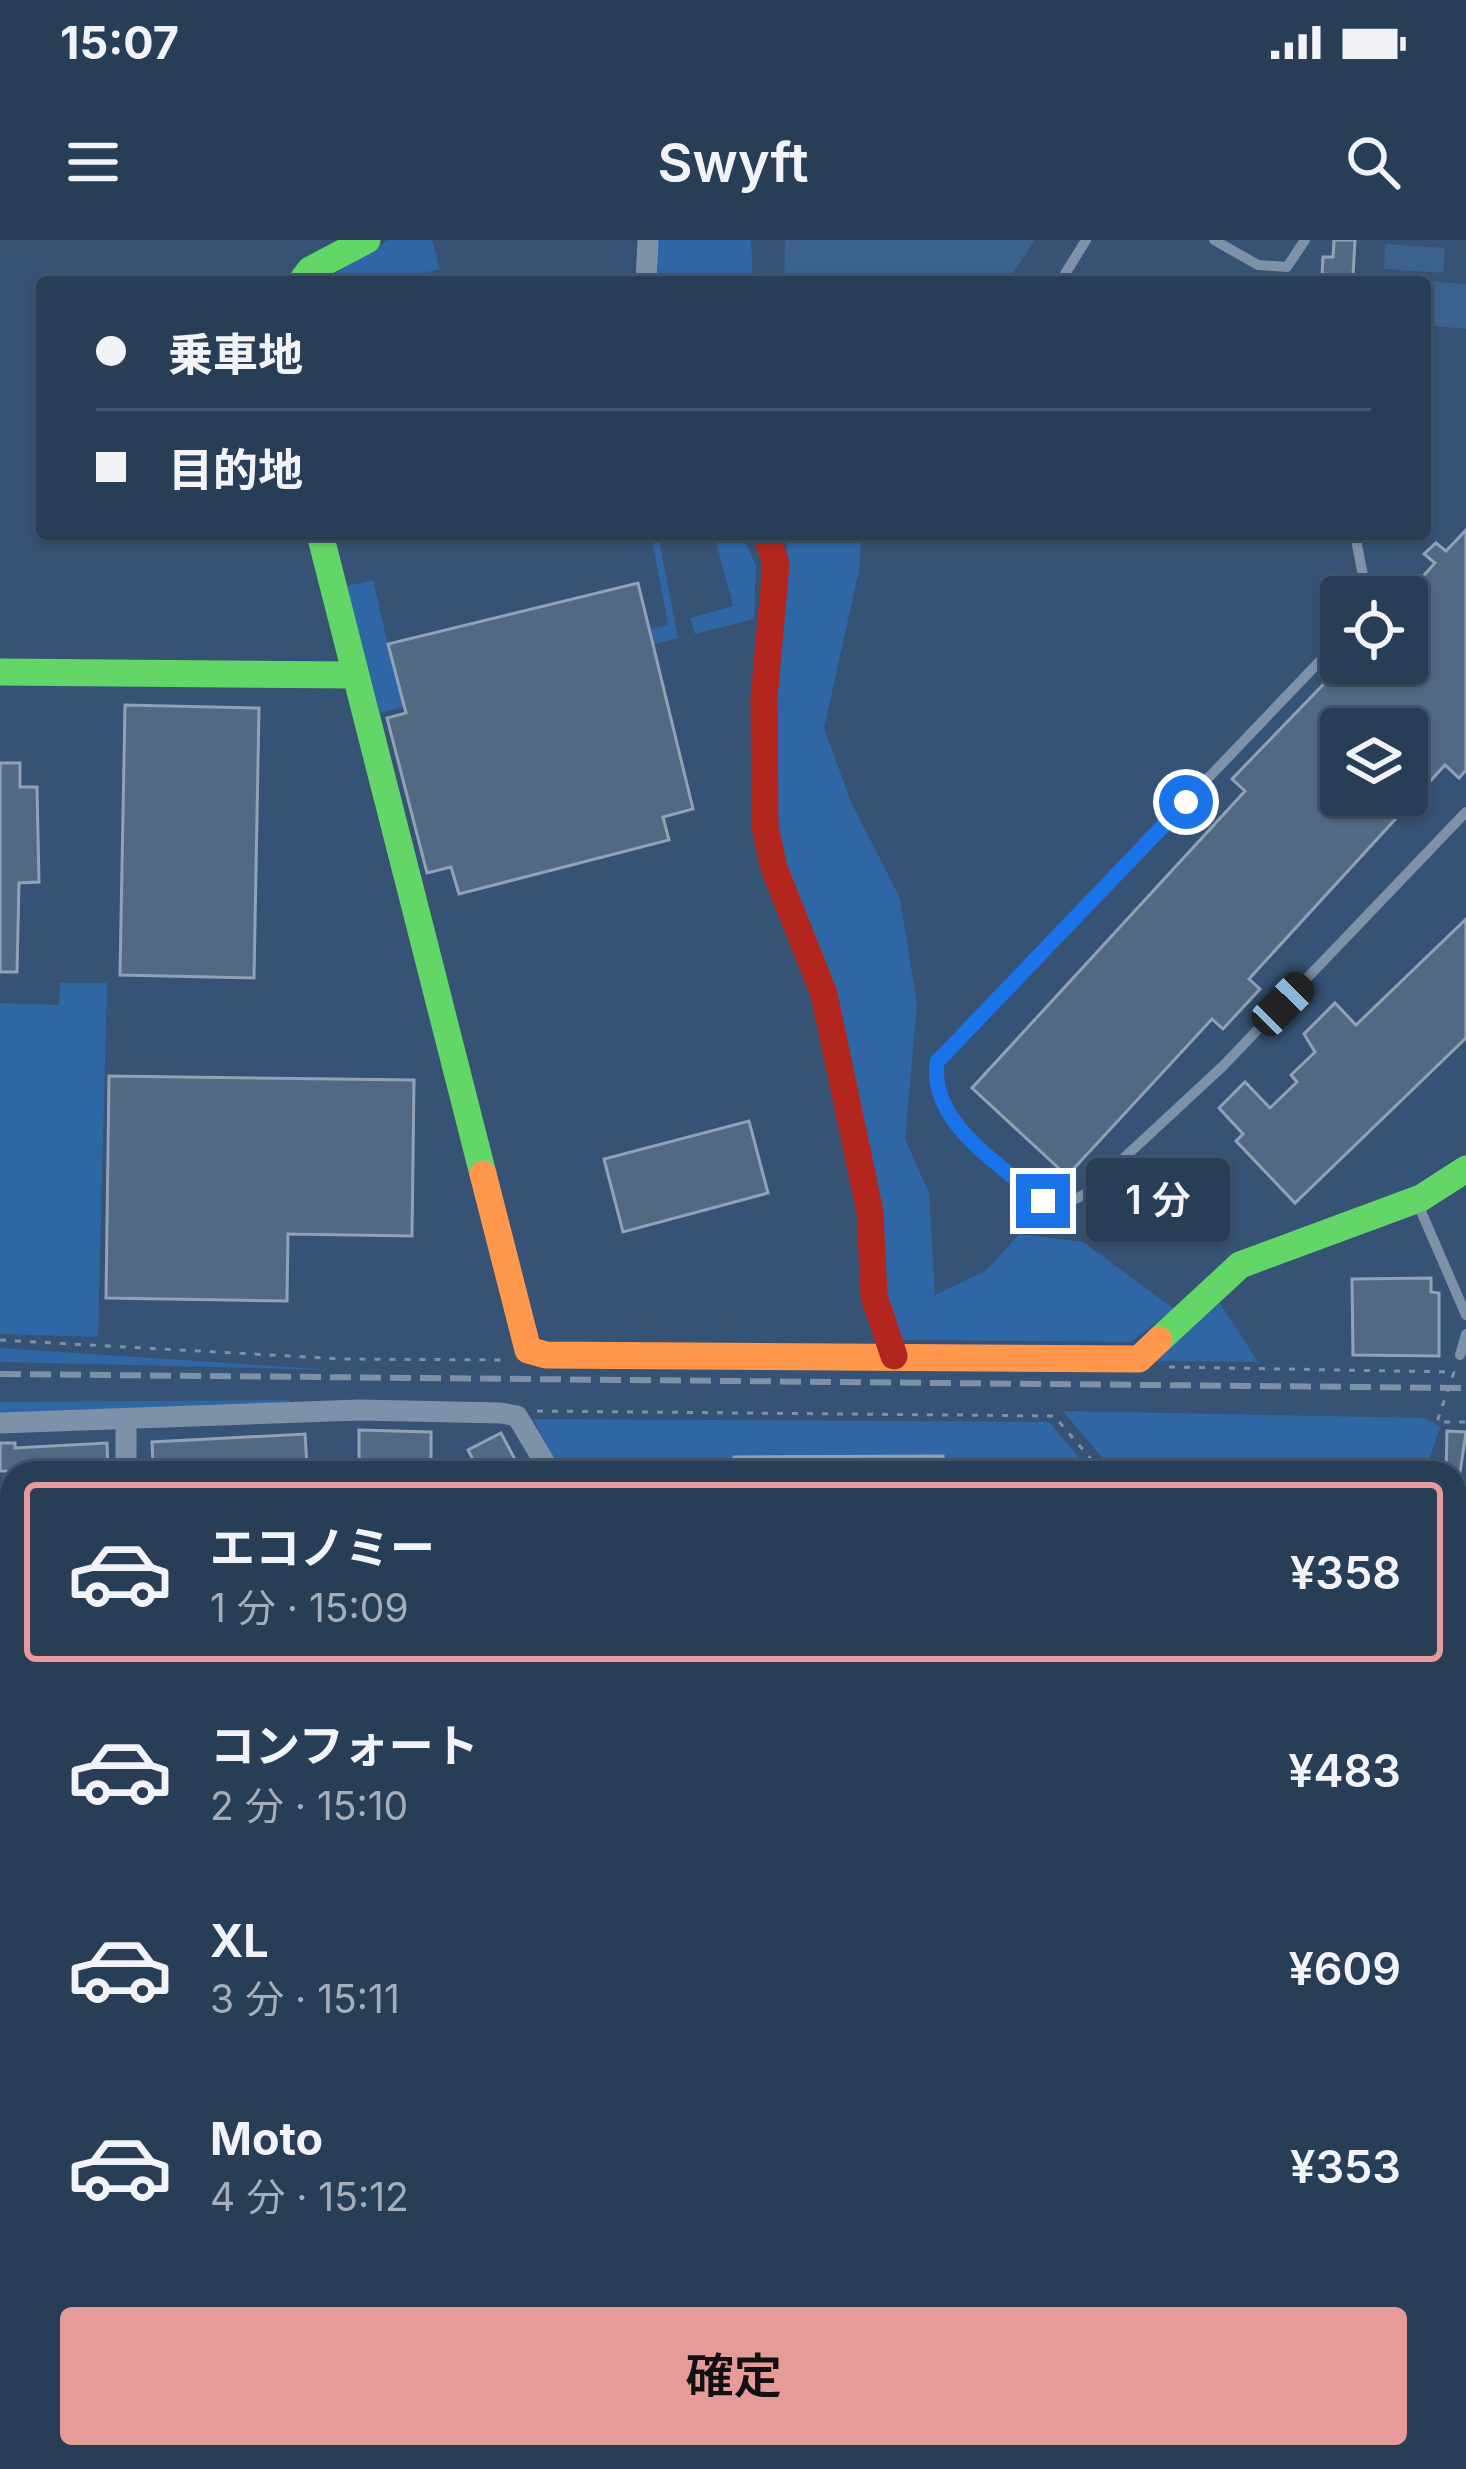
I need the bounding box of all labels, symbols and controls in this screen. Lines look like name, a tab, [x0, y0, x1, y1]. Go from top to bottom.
text: 15:07	[60, 15, 179, 70]
icon: menu	[60, 129, 126, 195]
icon: search	[1340, 129, 1406, 195]
text: Swyft	[657, 130, 809, 195]
text: 乗車地	[168, 327, 303, 382]
text: 目的地	[168, 442, 303, 497]
map controls	[1320, 576, 1428, 816]
button: locate	[1320, 576, 1428, 684]
button: layers	[1320, 708, 1428, 816]
route start	[1159, 775, 1213, 829]
car	[1245, 966, 1321, 1042]
callout: 1 分	[1085, 1159, 1229, 1243]
route end	[1016, 1174, 1070, 1228]
text: 1 分	[1125, 1176, 1191, 1223]
icon: car	[66, 1518, 174, 1626]
text: エコノミー	[210, 1520, 435, 1575]
text: ¥358	[1290, 1545, 1401, 1600]
text: 1 分 · 15:09	[210, 1584, 409, 1631]
icon: car	[66, 1716, 174, 1824]
text: コンフォート	[210, 1718, 479, 1773]
text: ¥483	[1288, 1743, 1401, 1798]
text: 2 分 · 15:10	[210, 1782, 408, 1829]
text: XL	[210, 1913, 269, 1968]
icon: car	[66, 1914, 174, 2022]
text: ¥609	[1288, 1941, 1401, 1996]
text: 3 分 · 15:11	[210, 1975, 400, 2022]
text: Moto	[210, 2111, 323, 2166]
icon: car	[66, 2112, 174, 2220]
text: ¥353	[1290, 2139, 1401, 2194]
text: 4 分 · 15:12	[210, 2173, 409, 2220]
button: 確定	[60, 2307, 1407, 2445]

